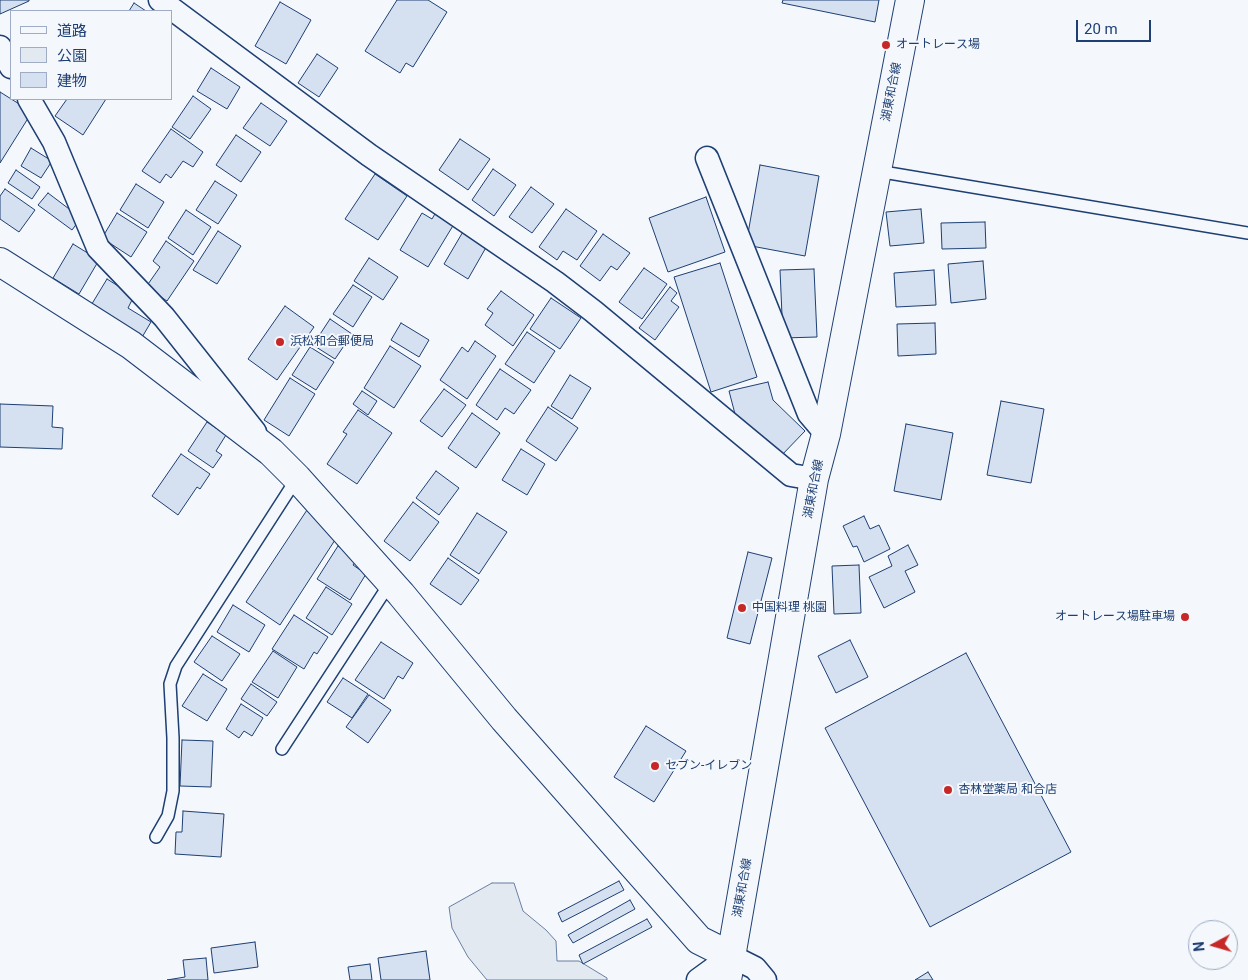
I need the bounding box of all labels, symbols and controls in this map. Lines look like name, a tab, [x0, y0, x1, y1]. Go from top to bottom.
legend	[10, 10, 172, 100]
scale bar	[1078, 10, 1153, 42]
text: 20 m	[1084, 20, 1118, 38]
text: 道路	[57, 22, 87, 40]
place label: オートレース場	[896, 38, 980, 52]
marker: オートレース場	[880, 39, 892, 51]
text: 公園	[57, 47, 87, 65]
street label: 湖東和合線	[879, 61, 905, 123]
text: 建物	[57, 72, 87, 90]
place label: 浜松和合郵便局	[290, 335, 374, 349]
marker: 浜松和合郵便局	[274, 336, 286, 348]
street label: 湖東和合線	[801, 458, 827, 520]
place label: 中国料理 桃園	[752, 601, 827, 615]
marker: 中国料理 桃園	[736, 602, 748, 614]
place label: オートレース場駐車場	[1055, 610, 1175, 624]
marker: オートレース場駐車場	[1179, 611, 1191, 623]
place label: セブン-イレブン	[665, 759, 752, 773]
marker: セブン-イレブン	[649, 760, 661, 772]
place label: 杏林堂薬局 和合店	[958, 783, 1057, 797]
marker: 杏林堂薬局 和合店	[942, 784, 954, 796]
street label: 湖東和合線	[731, 857, 755, 919]
north arrow	[1188, 920, 1238, 970]
text: N	[1191, 941, 1208, 952]

